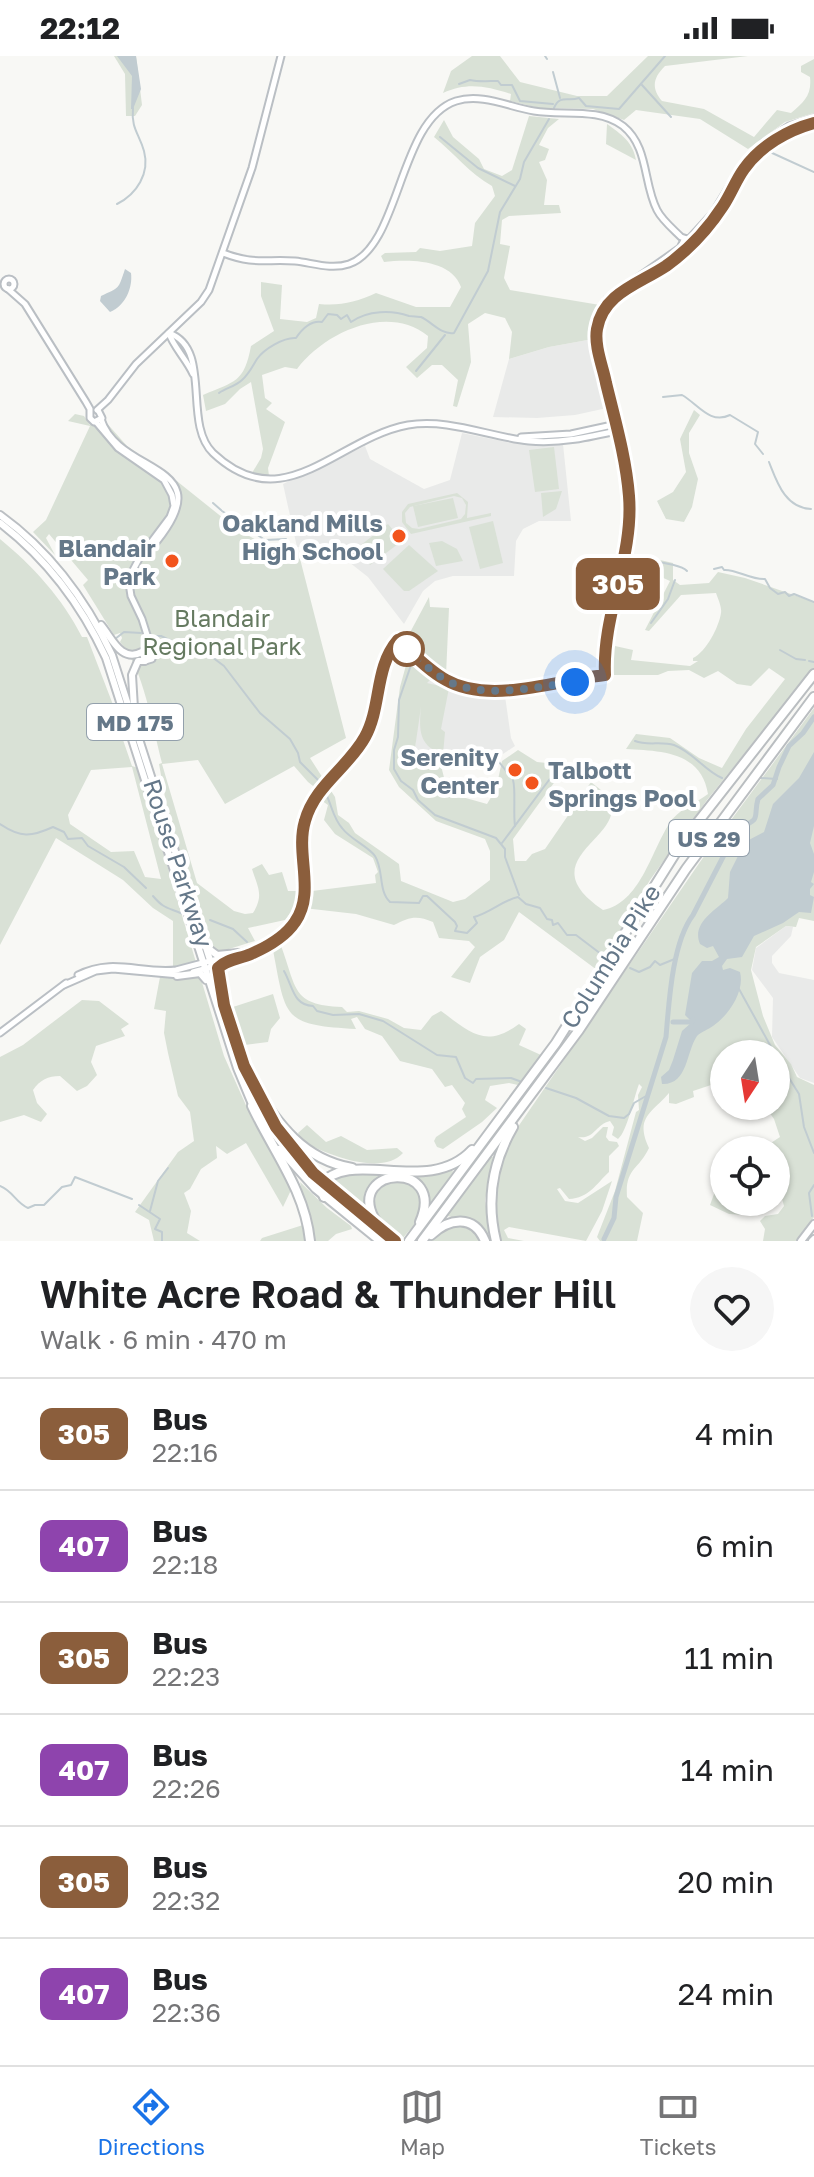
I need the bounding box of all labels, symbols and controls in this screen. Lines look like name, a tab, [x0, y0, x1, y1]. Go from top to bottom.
text: 22:12	[40, 10, 120, 46]
place label: Oakland Mills High School	[222, 508, 383, 565]
marker: Oakland Mills High School	[390, 527, 408, 545]
place label: Blandair Park	[58, 533, 156, 590]
marker: Blandair Park	[163, 552, 181, 570]
line badge: 305	[572, 558, 664, 610]
text: 305	[592, 567, 644, 600]
park label: Blandair Regional Park	[142, 603, 302, 660]
unlabelled marker	[390, 632, 424, 666]
your location	[555, 662, 595, 702]
road number: MD 175	[87, 704, 183, 740]
place label: Serenity Center	[400, 742, 500, 799]
place label: Talbott Springs Pool	[548, 755, 696, 812]
marker: Serenity Center	[506, 761, 524, 779]
marker: Talbott Springs Pool	[523, 774, 541, 792]
street label: Rouse Parkway	[138, 775, 220, 951]
road number: US 29	[669, 820, 749, 856]
street label: Columbia Pike	[554, 879, 666, 1033]
north arrow	[710, 1040, 790, 1120]
map controls	[710, 1040, 790, 1216]
button: locate	[710, 1136, 790, 1216]
button: heart	[690, 1267, 774, 1351]
text: White Acre Road & Thunder Hill	[40, 1271, 616, 1316]
text: Walk · 6 min · 470 m	[40, 1324, 287, 1355]
text: Bus	[152, 1401, 208, 1437]
text: 4 min	[695, 1416, 774, 1452]
text: 305	[58, 1417, 110, 1450]
text: 22:16	[152, 1437, 218, 1468]
text: Bus	[152, 1513, 208, 1549]
text: 6 min	[695, 1528, 774, 1564]
text: 407	[59, 1529, 109, 1562]
text: 22:18	[152, 1549, 218, 1580]
text: Bus	[152, 1625, 208, 1661]
text: 11 min	[684, 1640, 774, 1676]
text: 305	[58, 1641, 110, 1674]
text: 22:23	[152, 1661, 220, 1692]
text: Bus	[152, 1737, 208, 1773]
text: 14 min	[681, 1752, 774, 1788]
text: 407	[59, 1753, 109, 1786]
text: 22:26	[152, 1773, 221, 1804]
text: Bus	[152, 1849, 208, 1885]
text: 20 min	[677, 1864, 774, 1900]
text: 305	[58, 1865, 110, 1898]
text: 22:32	[152, 1885, 220, 1916]
text: Bus	[152, 1961, 208, 1997]
text: 24 min	[678, 1976, 774, 2012]
text: 407	[59, 1977, 109, 2010]
text: 22:36	[152, 1997, 221, 2028]
tab: Directions	[97, 2085, 205, 2160]
tab: Map	[400, 2085, 445, 2160]
tab: Tickets	[640, 2085, 717, 2160]

